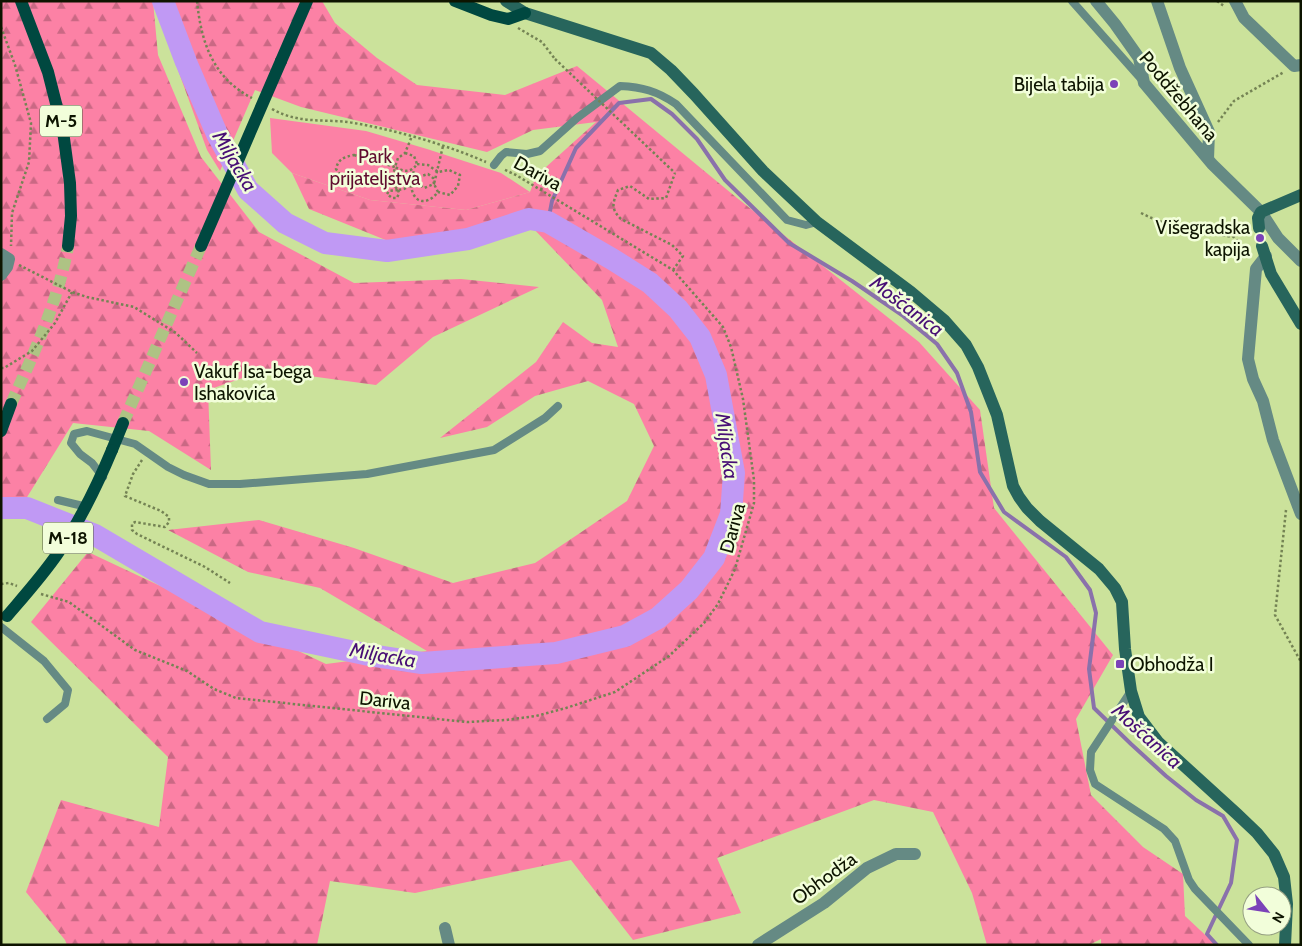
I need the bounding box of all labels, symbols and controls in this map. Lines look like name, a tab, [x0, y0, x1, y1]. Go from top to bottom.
street label: Poddžebhana	[1134, 47, 1223, 146]
place label: Bijela tabija	[1014, 73, 1104, 96]
marker: Bijela tabija	[1108, 78, 1120, 90]
road number: M-5	[40, 105, 82, 136]
water label: Miljacka	[207, 125, 262, 196]
park label: Park prijateljstva	[330, 145, 420, 190]
street label: Dariva	[510, 151, 566, 196]
place label: Višegradska kapija	[1156, 216, 1250, 261]
marker: Višegradska kapija	[1254, 232, 1266, 244]
water label: Mošćanica	[865, 270, 948, 341]
place label: Vakuf Isa-bega Ishakovića	[194, 360, 312, 405]
marker: Vakuf Isa-bega Ishakovića	[178, 376, 190, 388]
water label: Miljacka	[710, 410, 744, 481]
street label: Dariva	[715, 500, 750, 556]
road number: M-18	[43, 522, 93, 554]
water label: Miljacka	[347, 637, 418, 673]
place label: Obhodža I	[1130, 653, 1214, 676]
marker: Obhodža I	[1114, 658, 1126, 670]
street label: Dariva	[358, 686, 412, 715]
water label: Mošćanica	[1106, 698, 1187, 774]
street label: Obhodža	[787, 847, 861, 910]
north arrow	[1242, 886, 1292, 936]
text: N	[1268, 909, 1289, 926]

